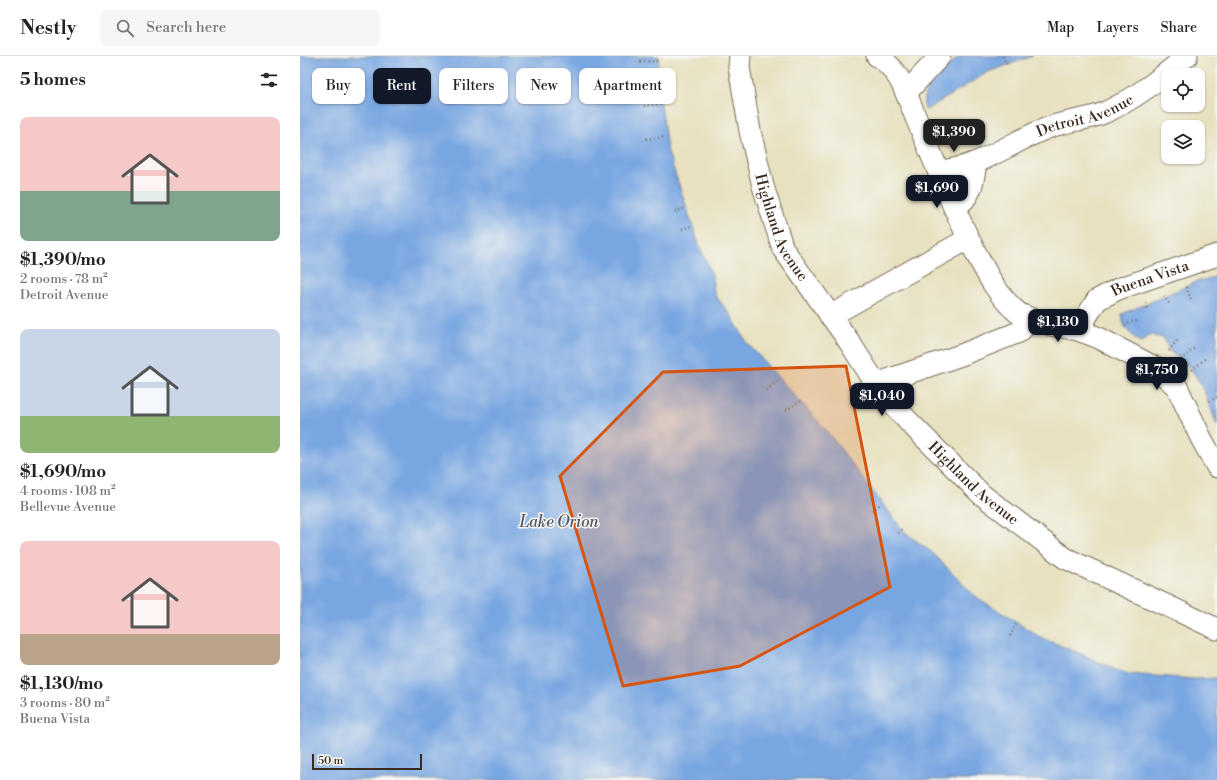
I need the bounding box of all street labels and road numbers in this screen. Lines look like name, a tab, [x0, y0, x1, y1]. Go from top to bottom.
street label: Detroit Avenue	[1034, 90, 1137, 142]
street label: Highland Avenue	[750, 172, 812, 285]
street label: Buena Vista	[1107, 256, 1192, 301]
street label: Highland Avenue	[924, 438, 1022, 529]

